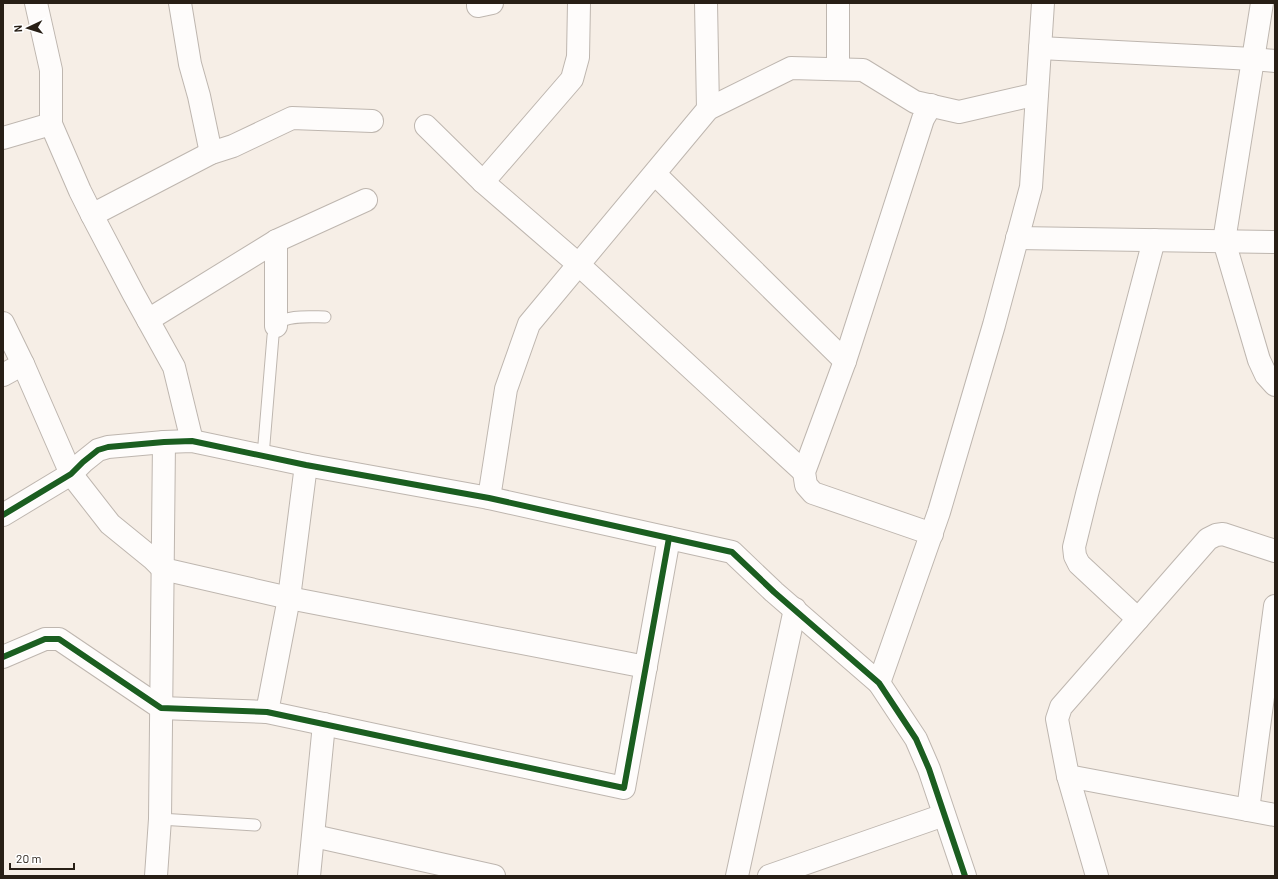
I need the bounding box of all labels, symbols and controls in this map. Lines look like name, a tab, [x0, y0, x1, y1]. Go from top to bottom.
north arrow	[8, 8, 48, 48]
text: N	[11, 25, 24, 33]
scale bar	[10, 845, 74, 871]
text: 20 m	[16, 851, 42, 865]

